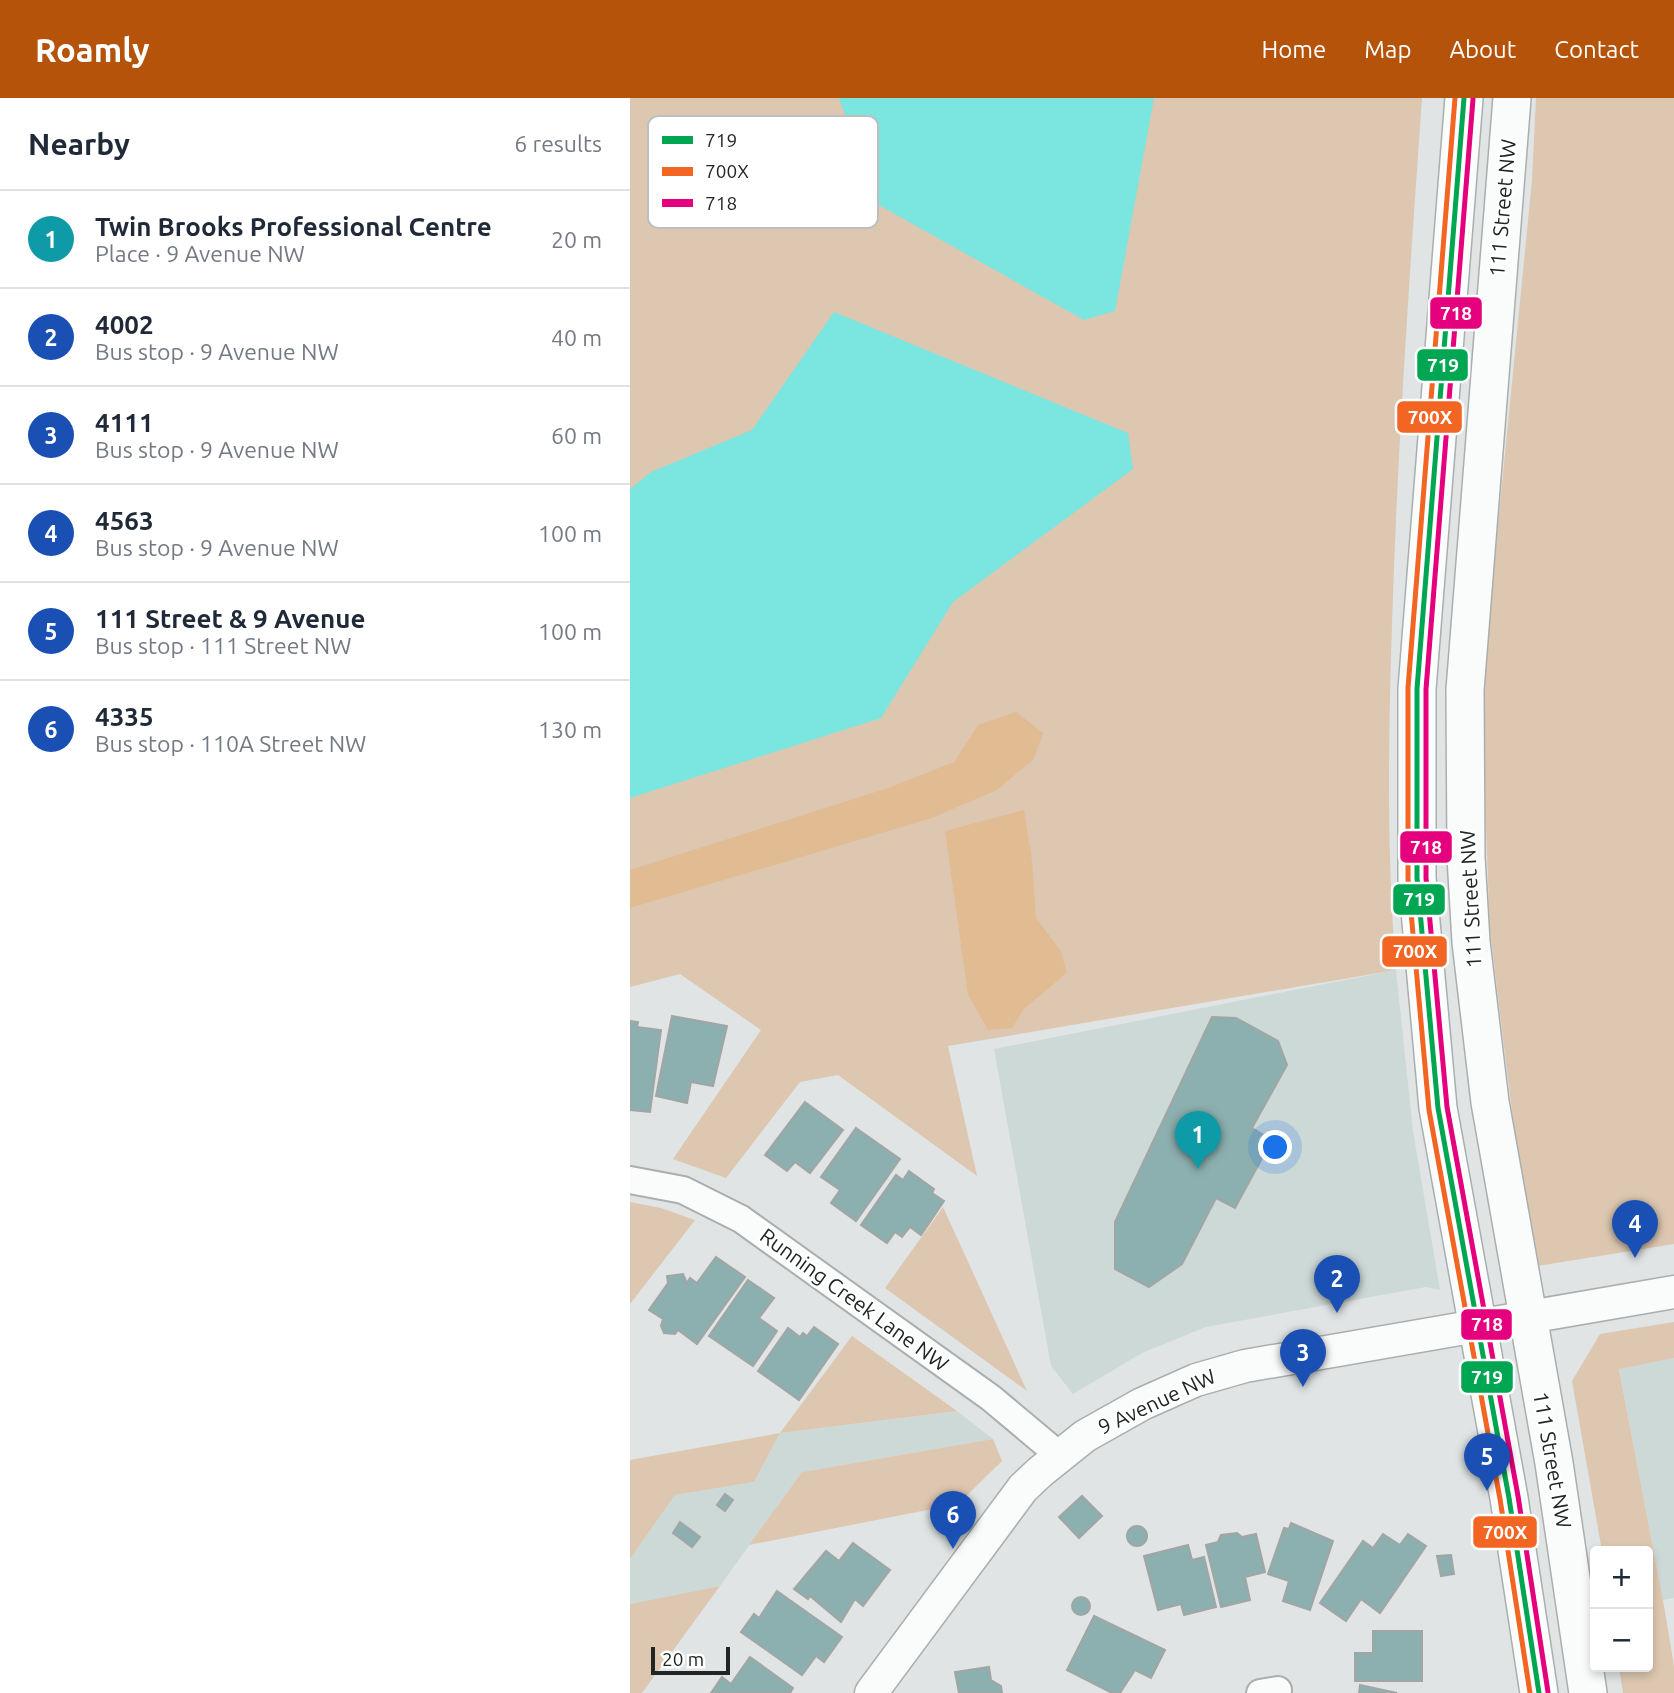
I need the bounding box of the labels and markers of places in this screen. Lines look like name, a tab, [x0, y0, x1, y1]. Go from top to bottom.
pin: 1	[1175, 1111, 1221, 1169]
pin: 4	[1612, 1200, 1658, 1258]
pin: 2	[1314, 1255, 1360, 1313]
pin: 3	[1280, 1329, 1326, 1387]
pin: 5	[1464, 1433, 1510, 1491]
pin: 6	[930, 1491, 976, 1549]

